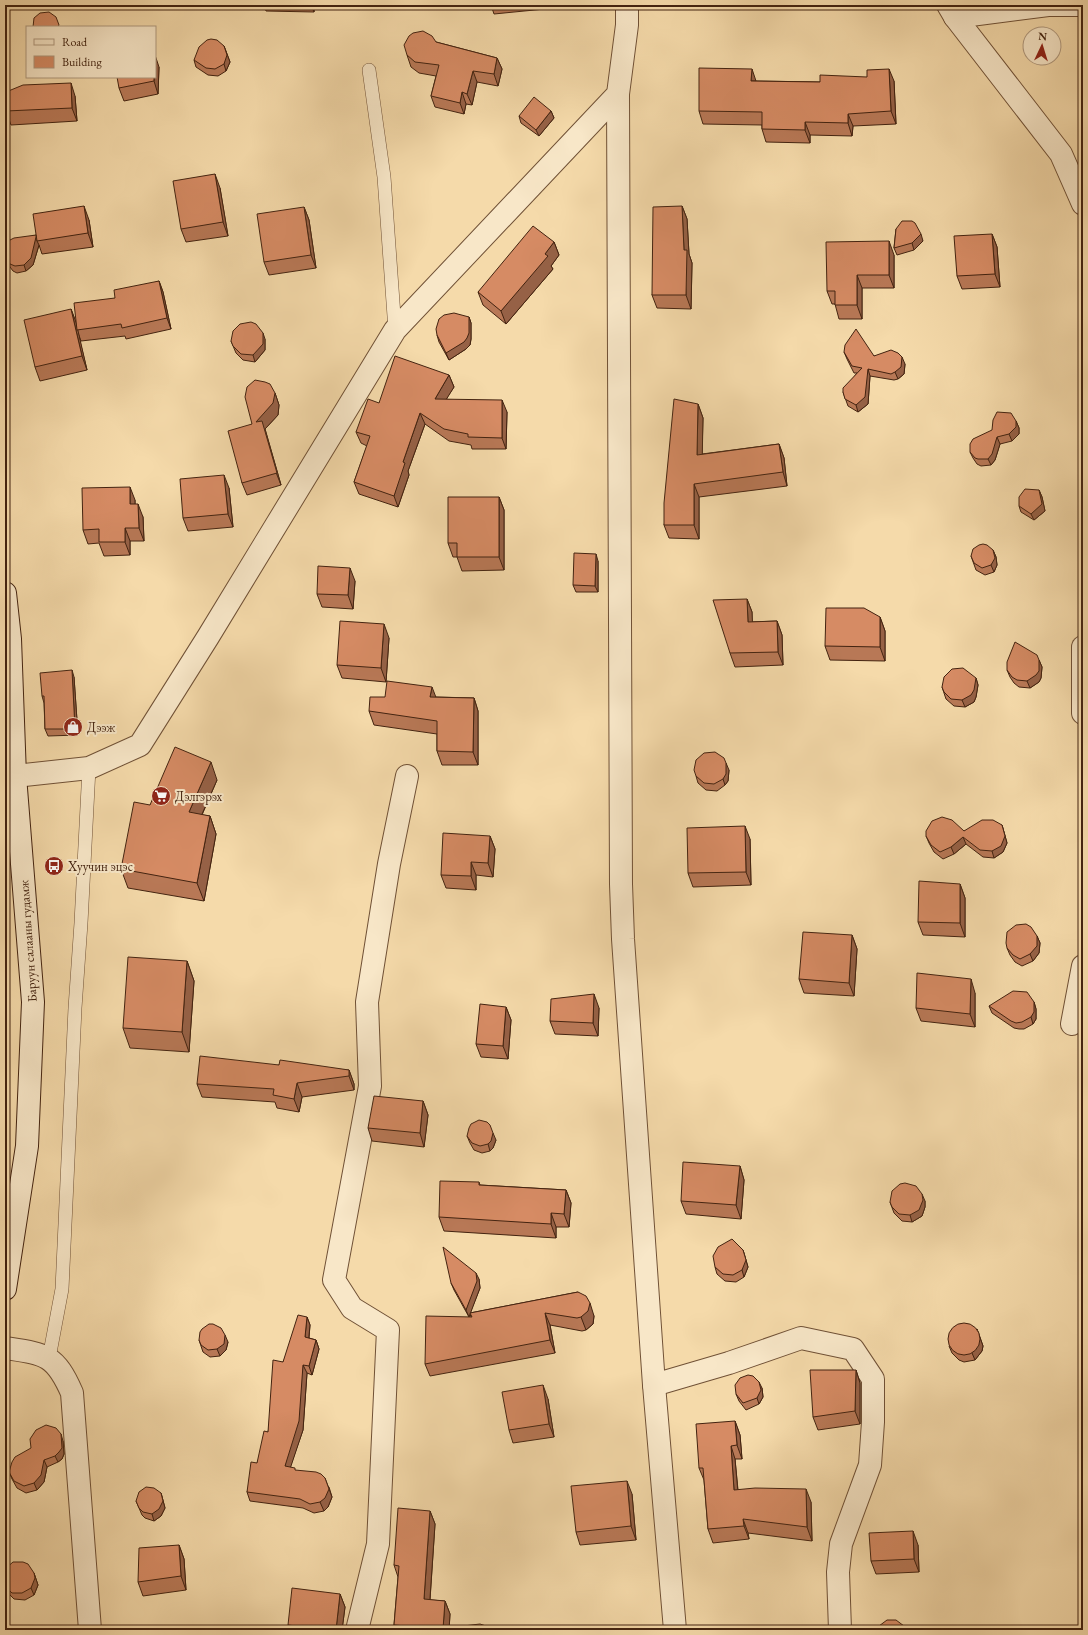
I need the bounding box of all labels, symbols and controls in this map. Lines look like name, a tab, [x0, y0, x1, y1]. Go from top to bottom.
legend	[26, 26, 156, 78]
north arrow	[1022, 26, 1062, 66]
text: N	[1038, 29, 1048, 43]
text: Road	[62, 34, 88, 50]
text: Building	[62, 54, 103, 70]
shop icon: Дээж	[62, 716, 84, 738]
place label: Дээж	[87, 719, 115, 736]
supermarket icon: Дэлгэрэх	[150, 785, 172, 807]
place label: Дэлгэрэх	[175, 788, 223, 805]
bus stop icon: Хуучин эцэс	[43, 855, 65, 877]
place label: Хуучин эцэс	[67, 858, 133, 875]
street label: Баруун салааны гудамж	[15, 879, 41, 1003]

